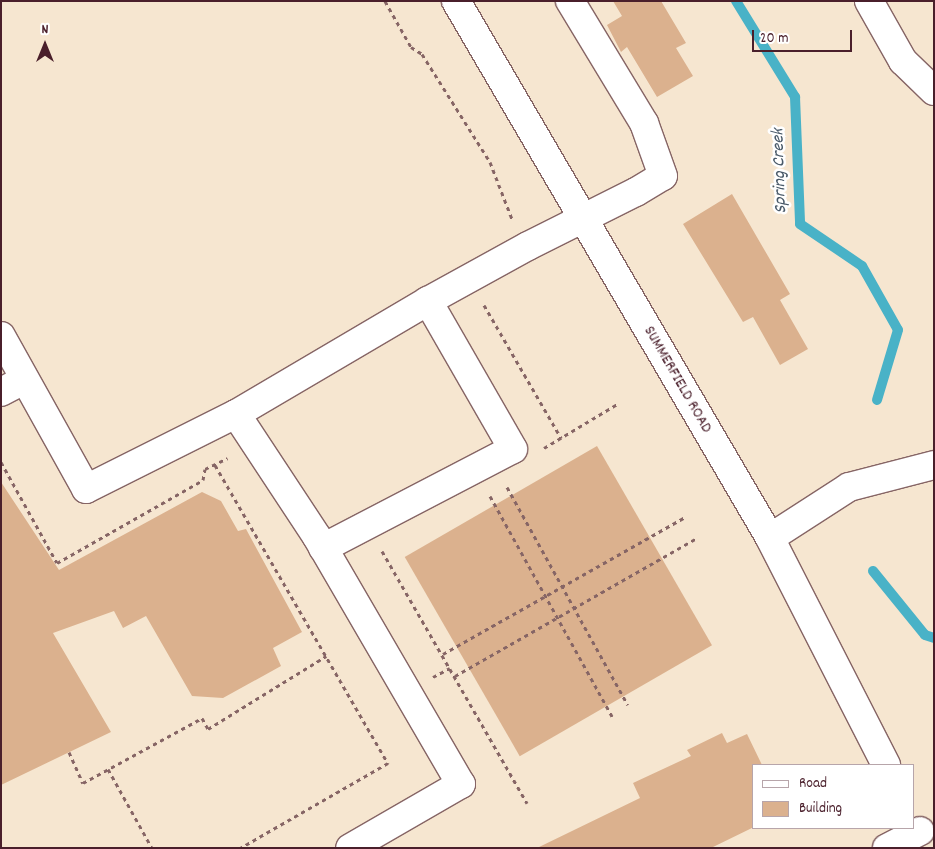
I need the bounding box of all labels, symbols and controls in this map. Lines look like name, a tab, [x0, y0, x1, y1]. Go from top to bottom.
north arrow	[20, 20, 70, 70]
text: N	[42, 20, 48, 40]
scale bar	[755, 20, 855, 52]
text: 20 m	[760, 28, 788, 50]
water label: Spring Creek	[769, 128, 793, 214]
street label: SUMMERFIELD ROAD	[639, 323, 715, 437]
legend	[752, 764, 915, 829]
text: Road	[799, 773, 827, 795]
text: Building	[799, 798, 842, 820]

